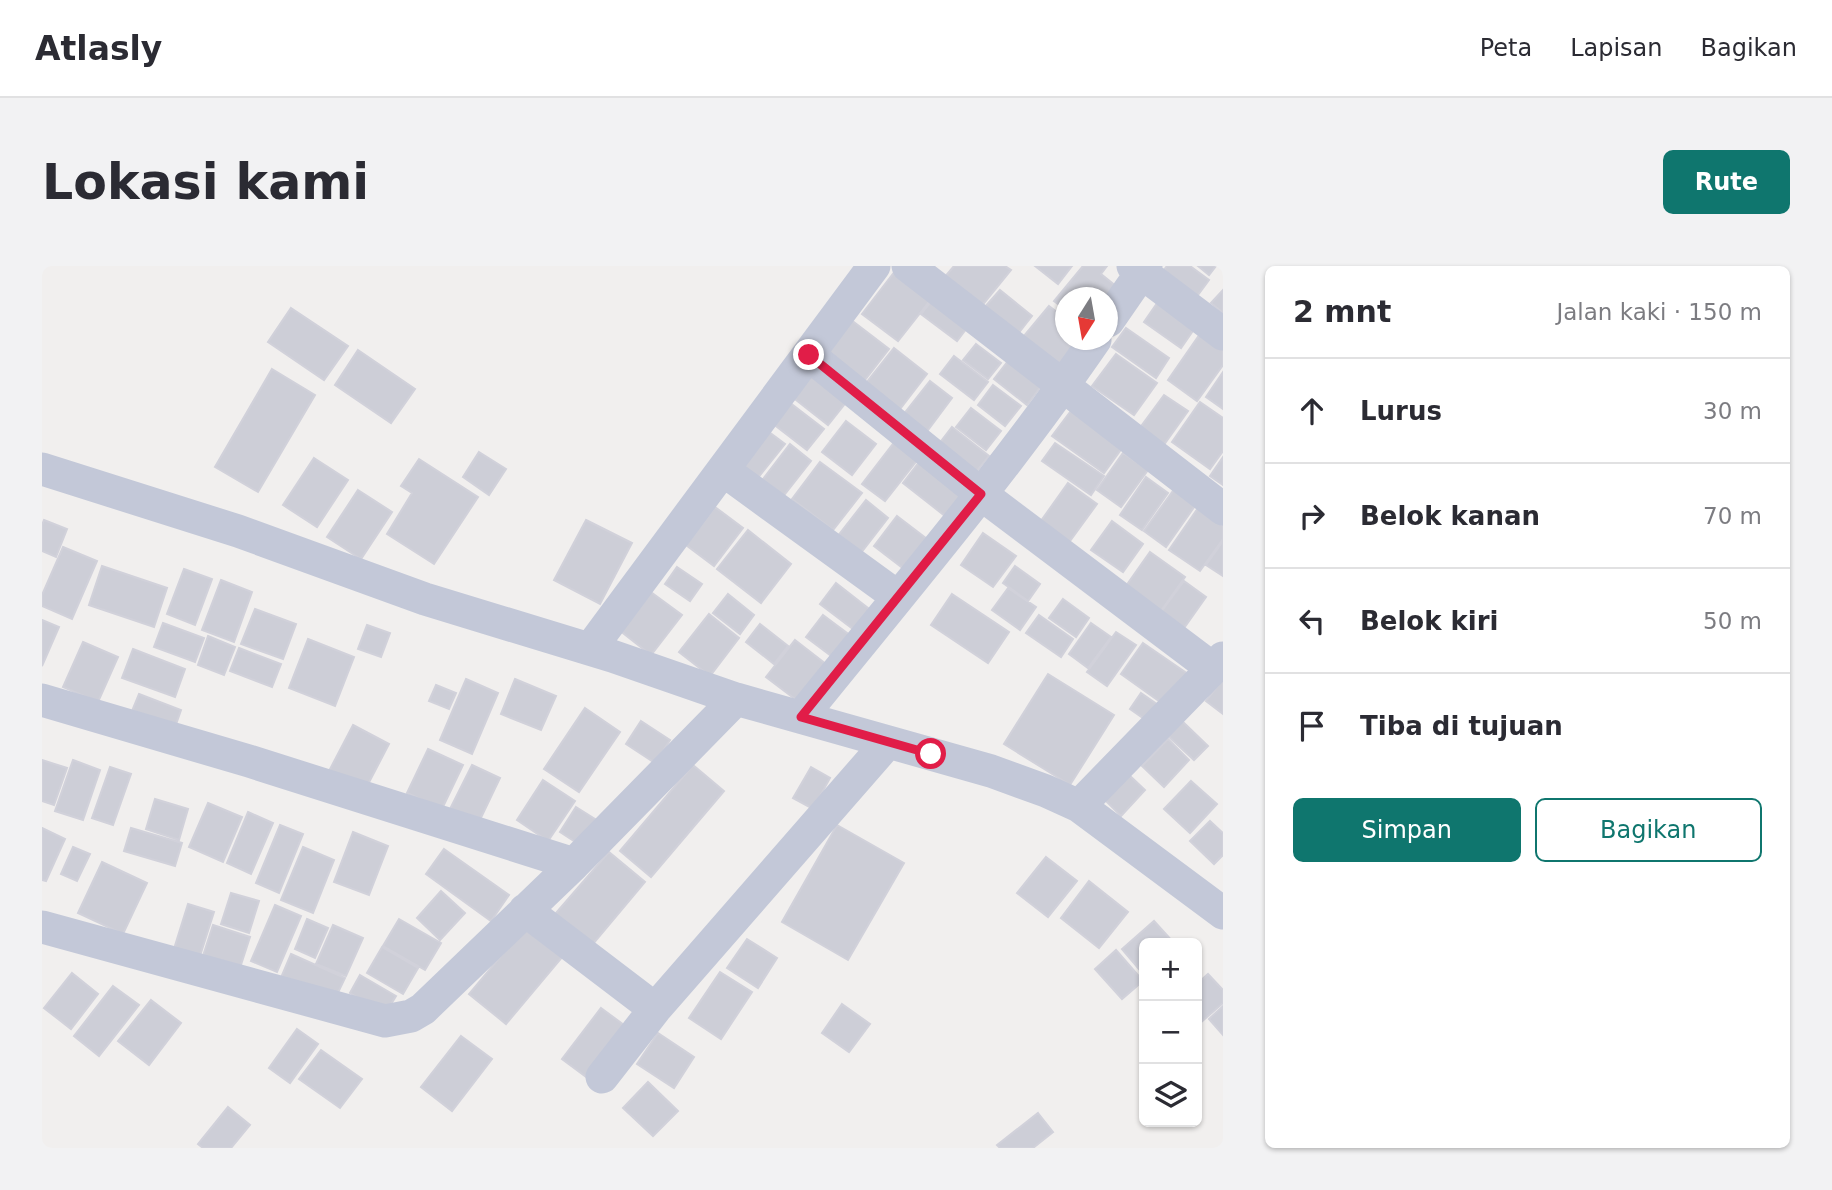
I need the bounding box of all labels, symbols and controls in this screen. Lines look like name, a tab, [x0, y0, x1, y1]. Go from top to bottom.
text: Atlasly	[35, 29, 162, 68]
text: Peta	[1480, 34, 1532, 62]
text: Lapisan	[1570, 34, 1663, 62]
text: Bagikan	[1701, 34, 1797, 62]
button: Rute	[1663, 150, 1790, 214]
text: Lokasi kami	[42, 154, 369, 211]
north arrow	[1055, 287, 1118, 350]
text: 2 mnt	[1293, 294, 1391, 329]
text: Jalan kaki · 150 m	[1556, 299, 1762, 325]
route end	[793, 339, 824, 370]
icon: ahead	[1293, 392, 1331, 430]
text: Lurus	[1360, 396, 1442, 426]
text: 30 m	[1703, 398, 1762, 424]
icon: right	[1293, 497, 1331, 535]
text: Belok kanan	[1360, 501, 1540, 531]
text: 70 m	[1703, 503, 1762, 529]
icon: left	[1293, 602, 1331, 640]
text: Belok kiri	[1360, 606, 1499, 636]
text: 50 m	[1703, 608, 1762, 634]
icon: arrive	[1293, 707, 1331, 745]
text: Tiba di tujuan	[1360, 711, 1563, 741]
route start	[915, 738, 946, 769]
button: Simpan	[1293, 798, 1521, 862]
button: Bagikan	[1535, 798, 1762, 862]
map controls	[1139, 938, 1202, 1127]
button: +	[1139, 938, 1202, 1001]
button: −	[1139, 1001, 1202, 1064]
button: layers	[1139, 1064, 1202, 1127]

